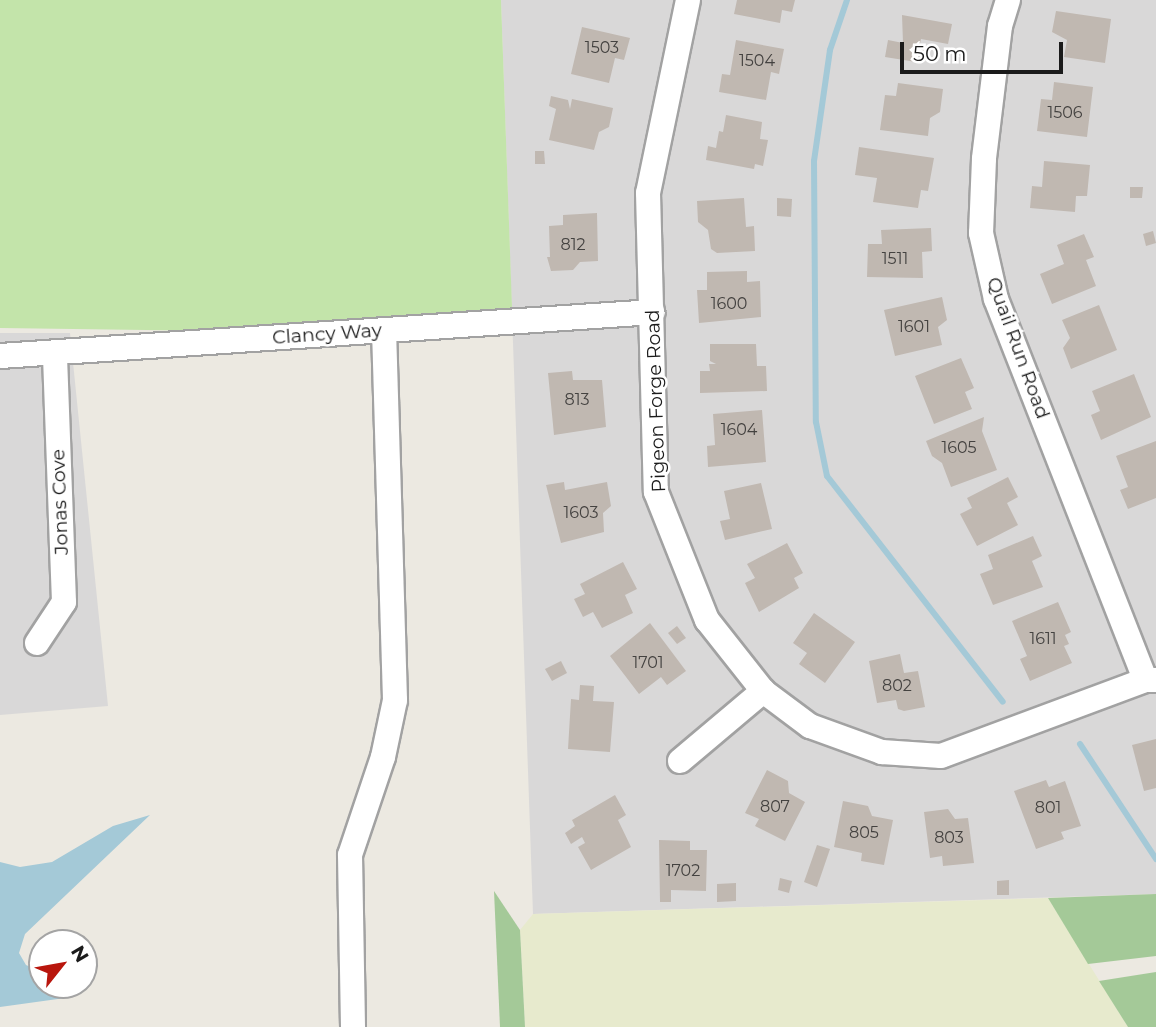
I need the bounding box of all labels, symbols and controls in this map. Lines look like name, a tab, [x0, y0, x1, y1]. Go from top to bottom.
scale bar	[904, 28, 1067, 72]
house number: 1503	[585, 38, 619, 58]
text: 50 m	[913, 41, 967, 66]
house number: 1504	[739, 51, 775, 71]
house number: 1506	[1047, 103, 1083, 123]
house number: 812	[560, 235, 586, 255]
house number: 1511	[882, 249, 908, 269]
street label: Quail Run Road	[982, 274, 1054, 422]
house number: 1600	[711, 294, 747, 314]
street label: Pigeon Forge Road	[641, 309, 671, 493]
house number: 1601	[898, 317, 930, 337]
street label: Clancy Way	[271, 319, 383, 349]
house number: 813	[564, 390, 590, 410]
house number: 1604	[721, 420, 757, 440]
house number: 1605	[941, 438, 977, 458]
street label: Jonas Cove	[47, 449, 73, 555]
house number: 1603	[564, 503, 598, 523]
house number: 1611	[1029, 629, 1057, 649]
house number: 1701	[632, 653, 664, 673]
house number: 802	[882, 676, 912, 696]
house number: 807	[760, 797, 790, 817]
house number: 801	[1035, 798, 1061, 818]
house number: 805	[849, 823, 879, 843]
house number: 803	[934, 828, 964, 848]
house number: 1702	[666, 861, 700, 881]
north arrow	[28, 929, 98, 999]
text: N	[66, 941, 94, 966]

